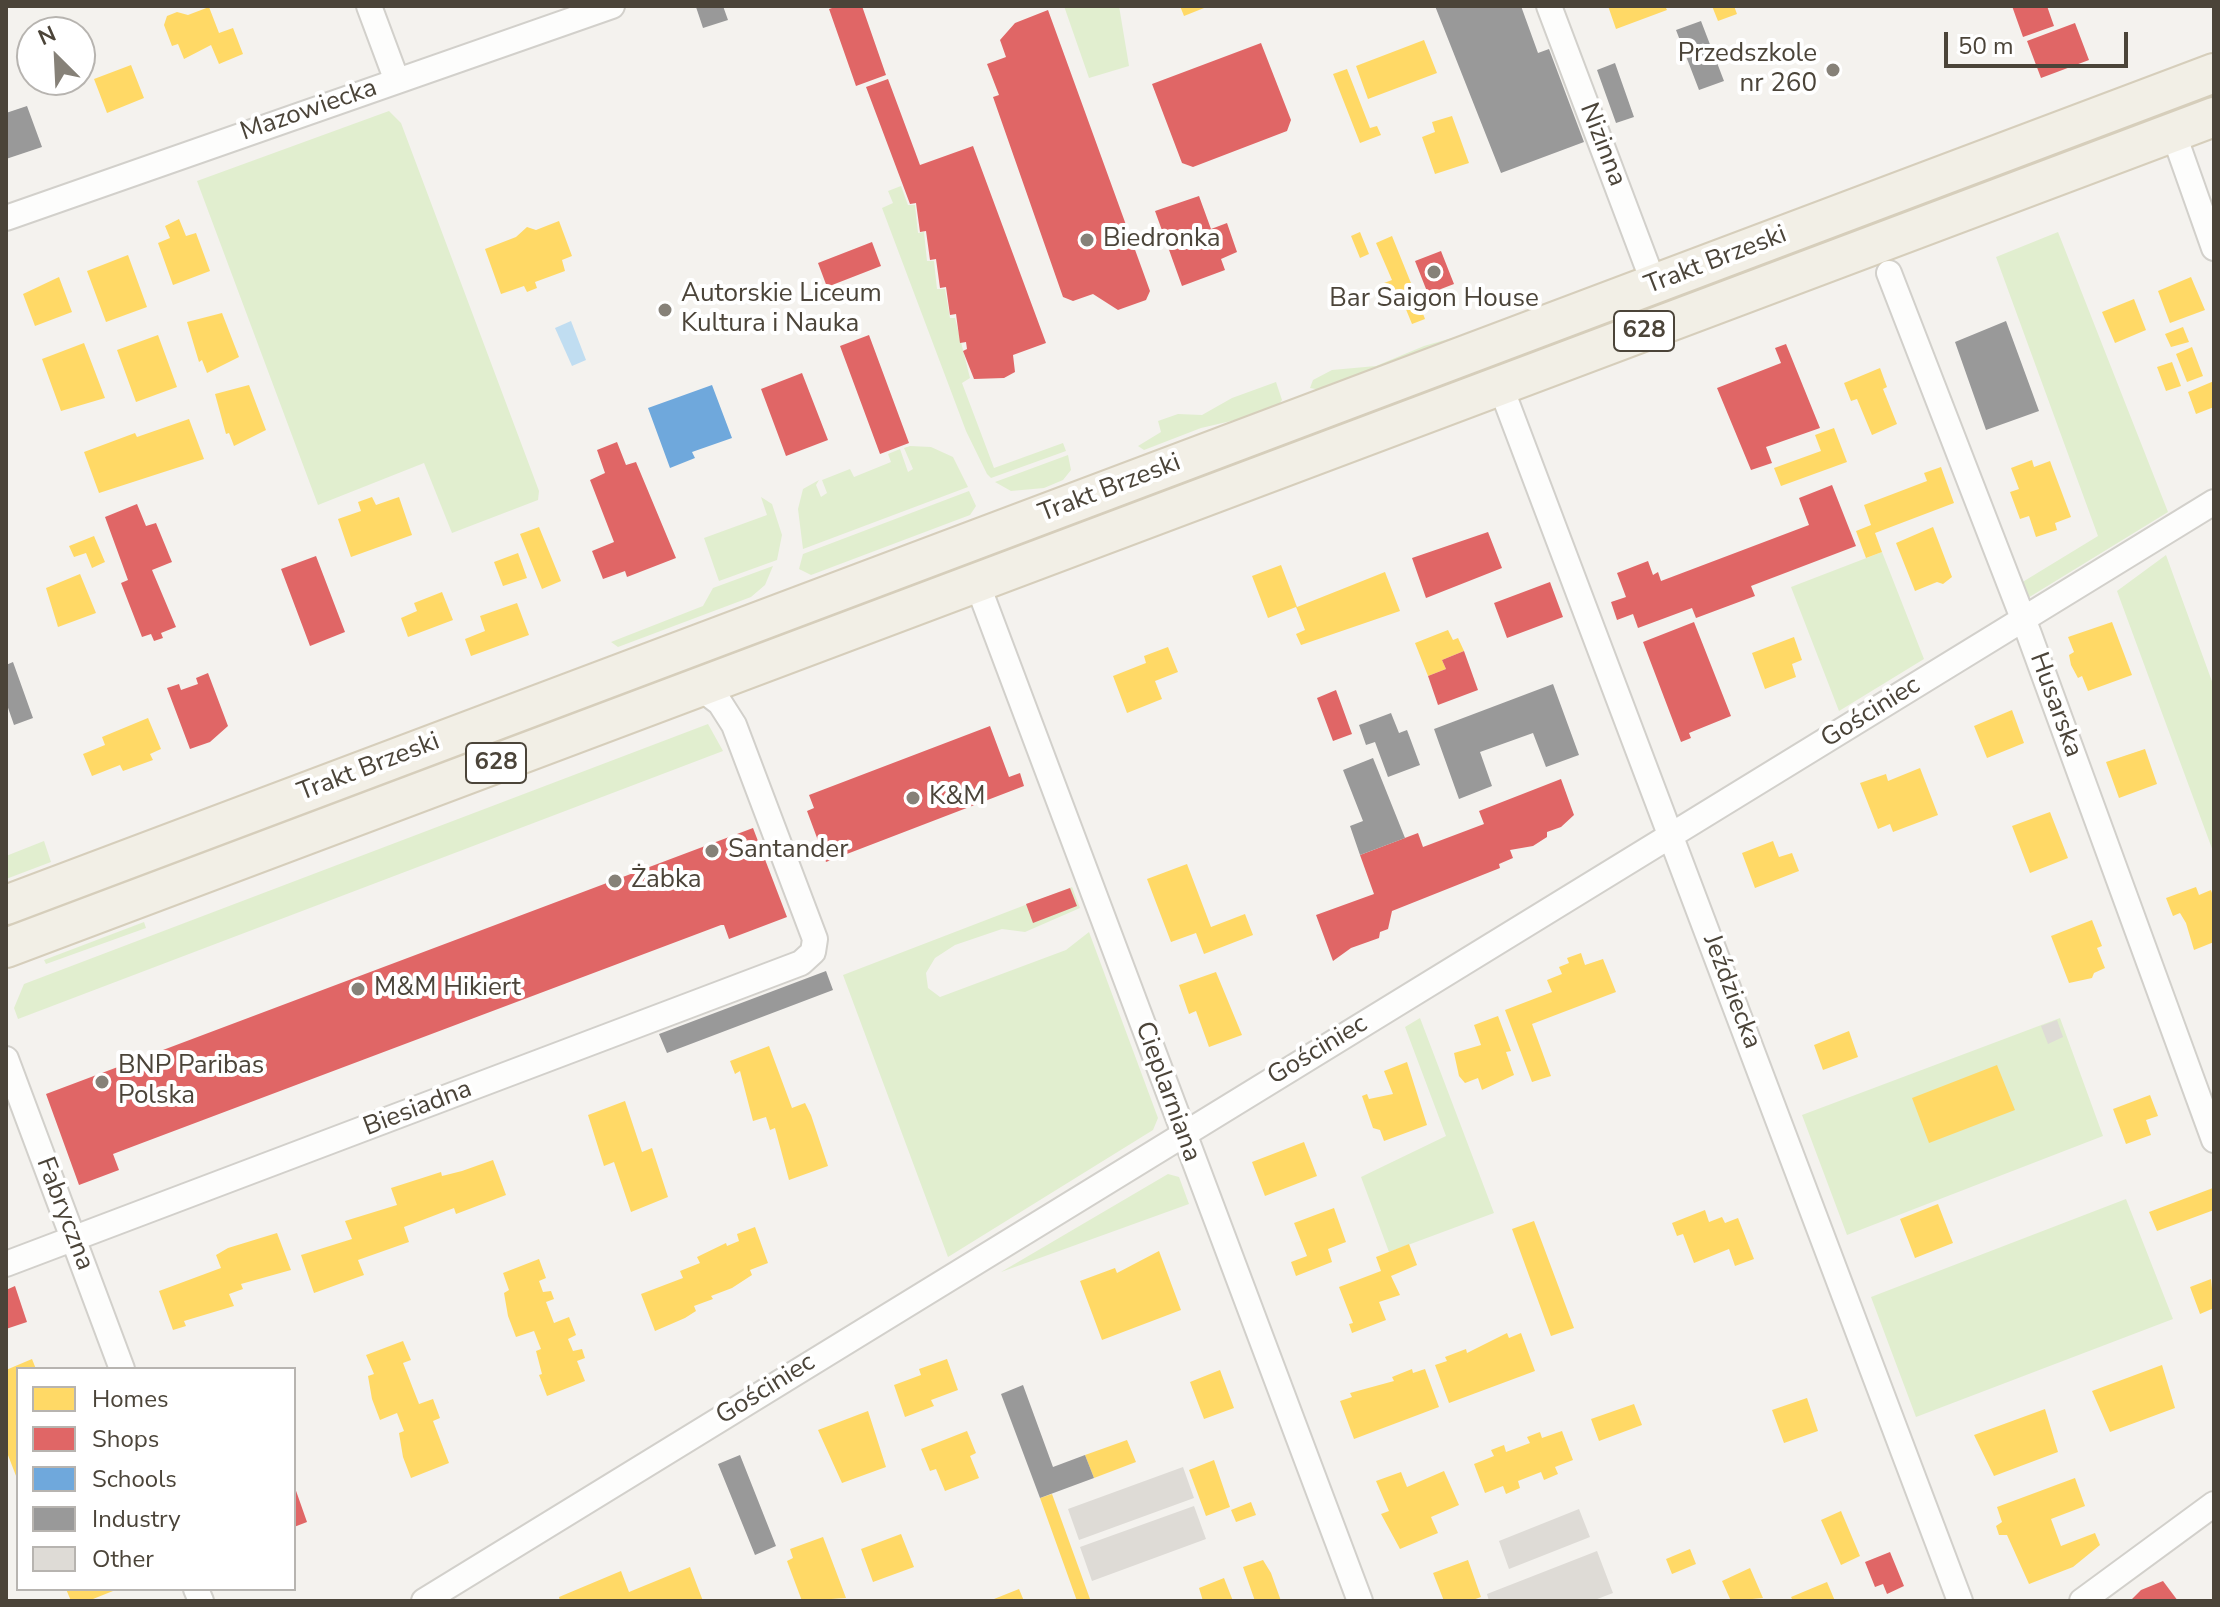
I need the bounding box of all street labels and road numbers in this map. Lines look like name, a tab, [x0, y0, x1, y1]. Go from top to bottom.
street label: Mazowiecka	[237, 73, 381, 149]
street label: Nizinna	[1572, 99, 1632, 191]
street label: Trakt Brzeski	[1641, 220, 1791, 302]
road number: 628	[1614, 311, 1674, 351]
street label: Trakt Brzeski	[1035, 448, 1185, 530]
street label: Husarska	[2022, 648, 2088, 762]
street label: Gościniec	[1816, 670, 1926, 756]
street label: Trakt Brzeski	[294, 727, 444, 809]
road number: 628	[466, 743, 526, 783]
street label: Jeździecka	[1695, 931, 1767, 1053]
street label: Gościniec	[1263, 1009, 1373, 1093]
street label: Cieplarniana	[1127, 1018, 1207, 1166]
street label: Biesiadna	[359, 1074, 477, 1144]
street label: Fabryczna	[28, 1153, 100, 1275]
street label: Gościniec	[711, 1347, 821, 1433]

